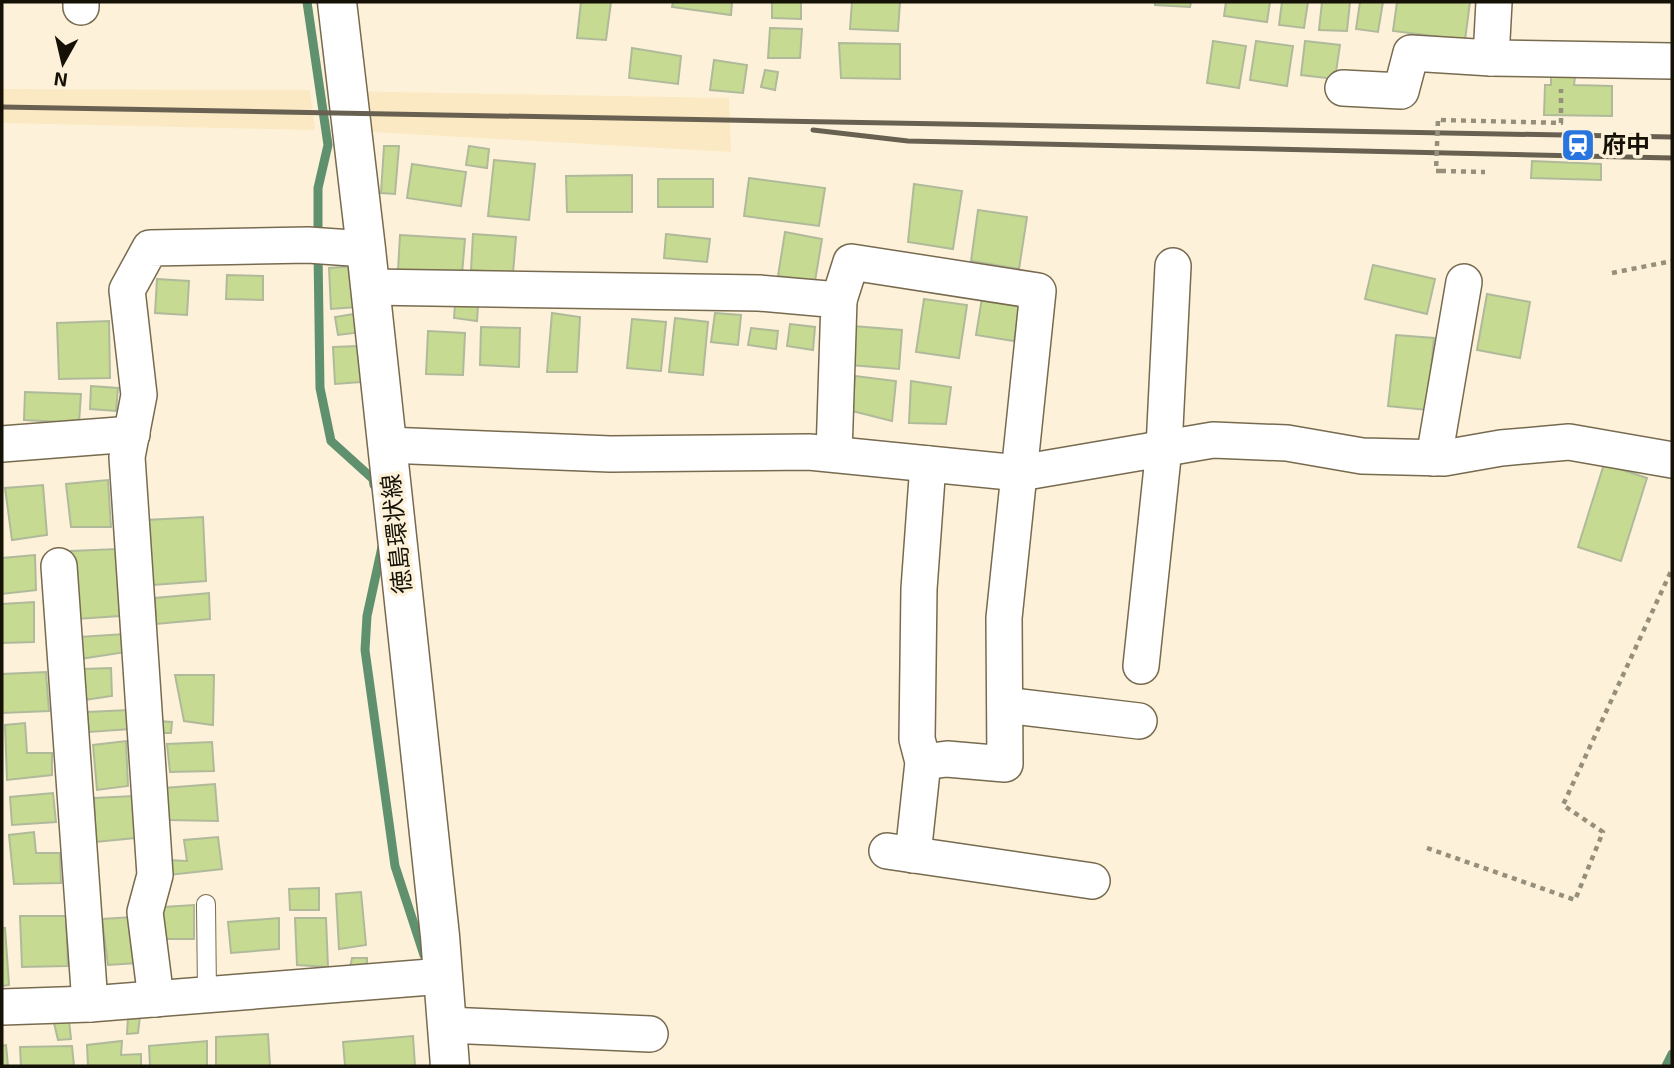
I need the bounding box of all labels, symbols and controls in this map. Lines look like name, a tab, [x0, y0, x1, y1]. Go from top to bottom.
north arrow	[28, 28, 98, 98]
text: N	[52, 68, 69, 93]
station icon: 府中	[1559, 126, 1597, 164]
place label: 府中	[1602, 129, 1650, 158]
street label: 徳島環状線	[375, 473, 416, 595]

